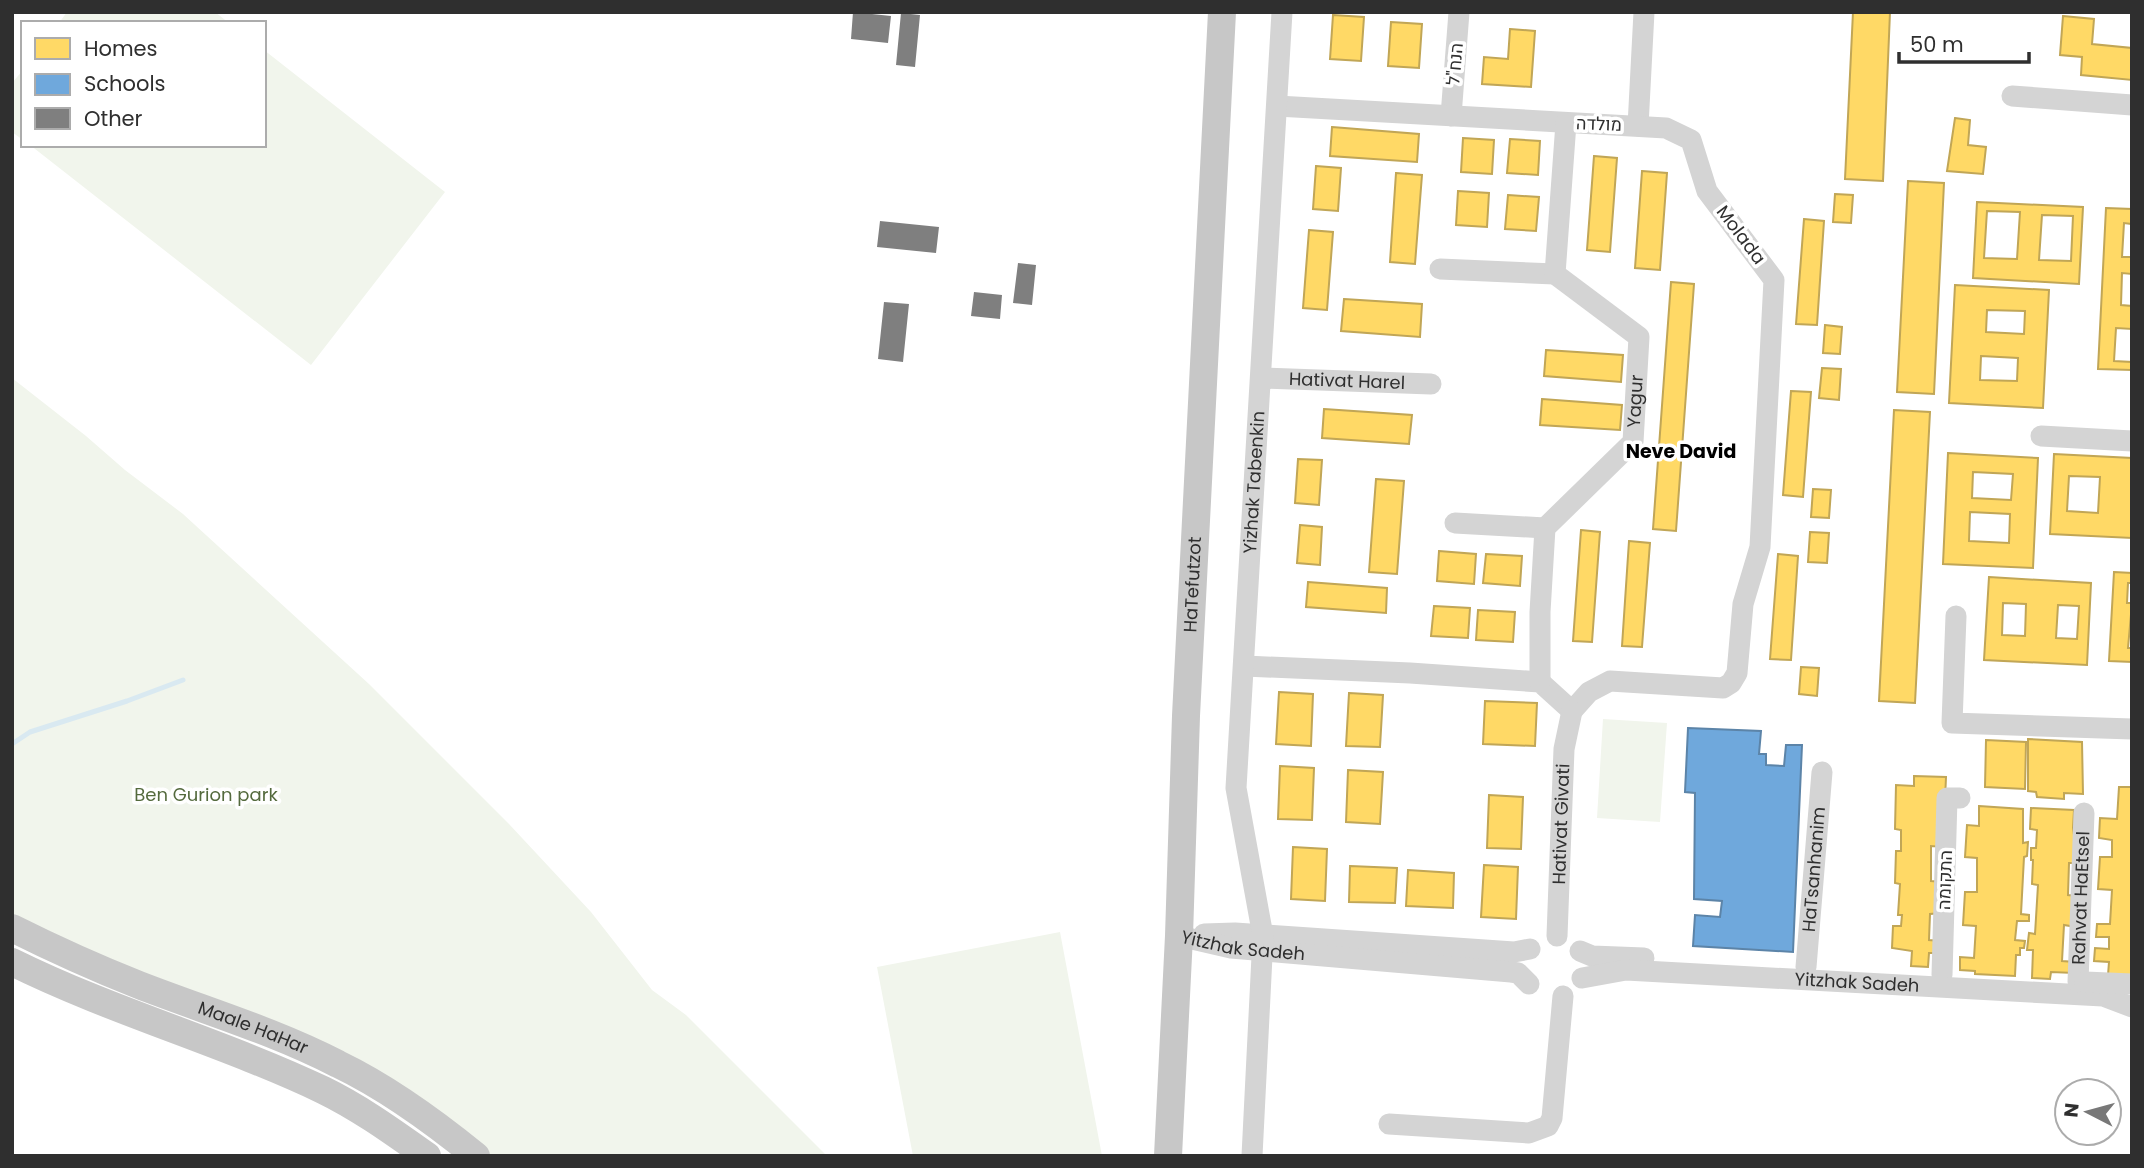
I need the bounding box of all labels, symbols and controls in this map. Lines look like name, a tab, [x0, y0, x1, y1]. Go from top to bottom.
legend	[21, 21, 266, 147]
scale bar	[1899, 21, 2028, 65]
text: 50 m	[1910, 30, 1964, 59]
text: Homes	[84, 34, 158, 63]
street label: הנח"ל	[1440, 42, 1469, 86]
text: Schools	[84, 69, 166, 98]
text: Other	[84, 104, 143, 133]
street label: מולדה	[1576, 110, 1622, 137]
street label: Molada	[1711, 200, 1772, 269]
street label: Hativat Harel	[1288, 366, 1406, 395]
street label: Yagur	[1621, 374, 1649, 428]
street label: Yizhak Tabenkin	[1237, 410, 1270, 554]
district label: Neve David	[1626, 438, 1736, 465]
street label: HaTefutzot	[1177, 536, 1207, 633]
street label: Hativat Givati	[1546, 763, 1575, 885]
park label: Ben Gurion park	[134, 782, 278, 807]
street label: HaTsanhanim	[1796, 806, 1831, 933]
street label: Rahvat HaEtsel	[2066, 831, 2095, 965]
street label: התקומה	[1931, 849, 1958, 911]
street label: Yitzhak Sadeh	[1179, 924, 1306, 966]
street label: Yitzhak Sadeh	[1794, 966, 1920, 998]
street label: Maale HaHar	[195, 995, 313, 1060]
north arrow	[2053, 1077, 2123, 1147]
text: N	[2057, 1102, 2086, 1119]

